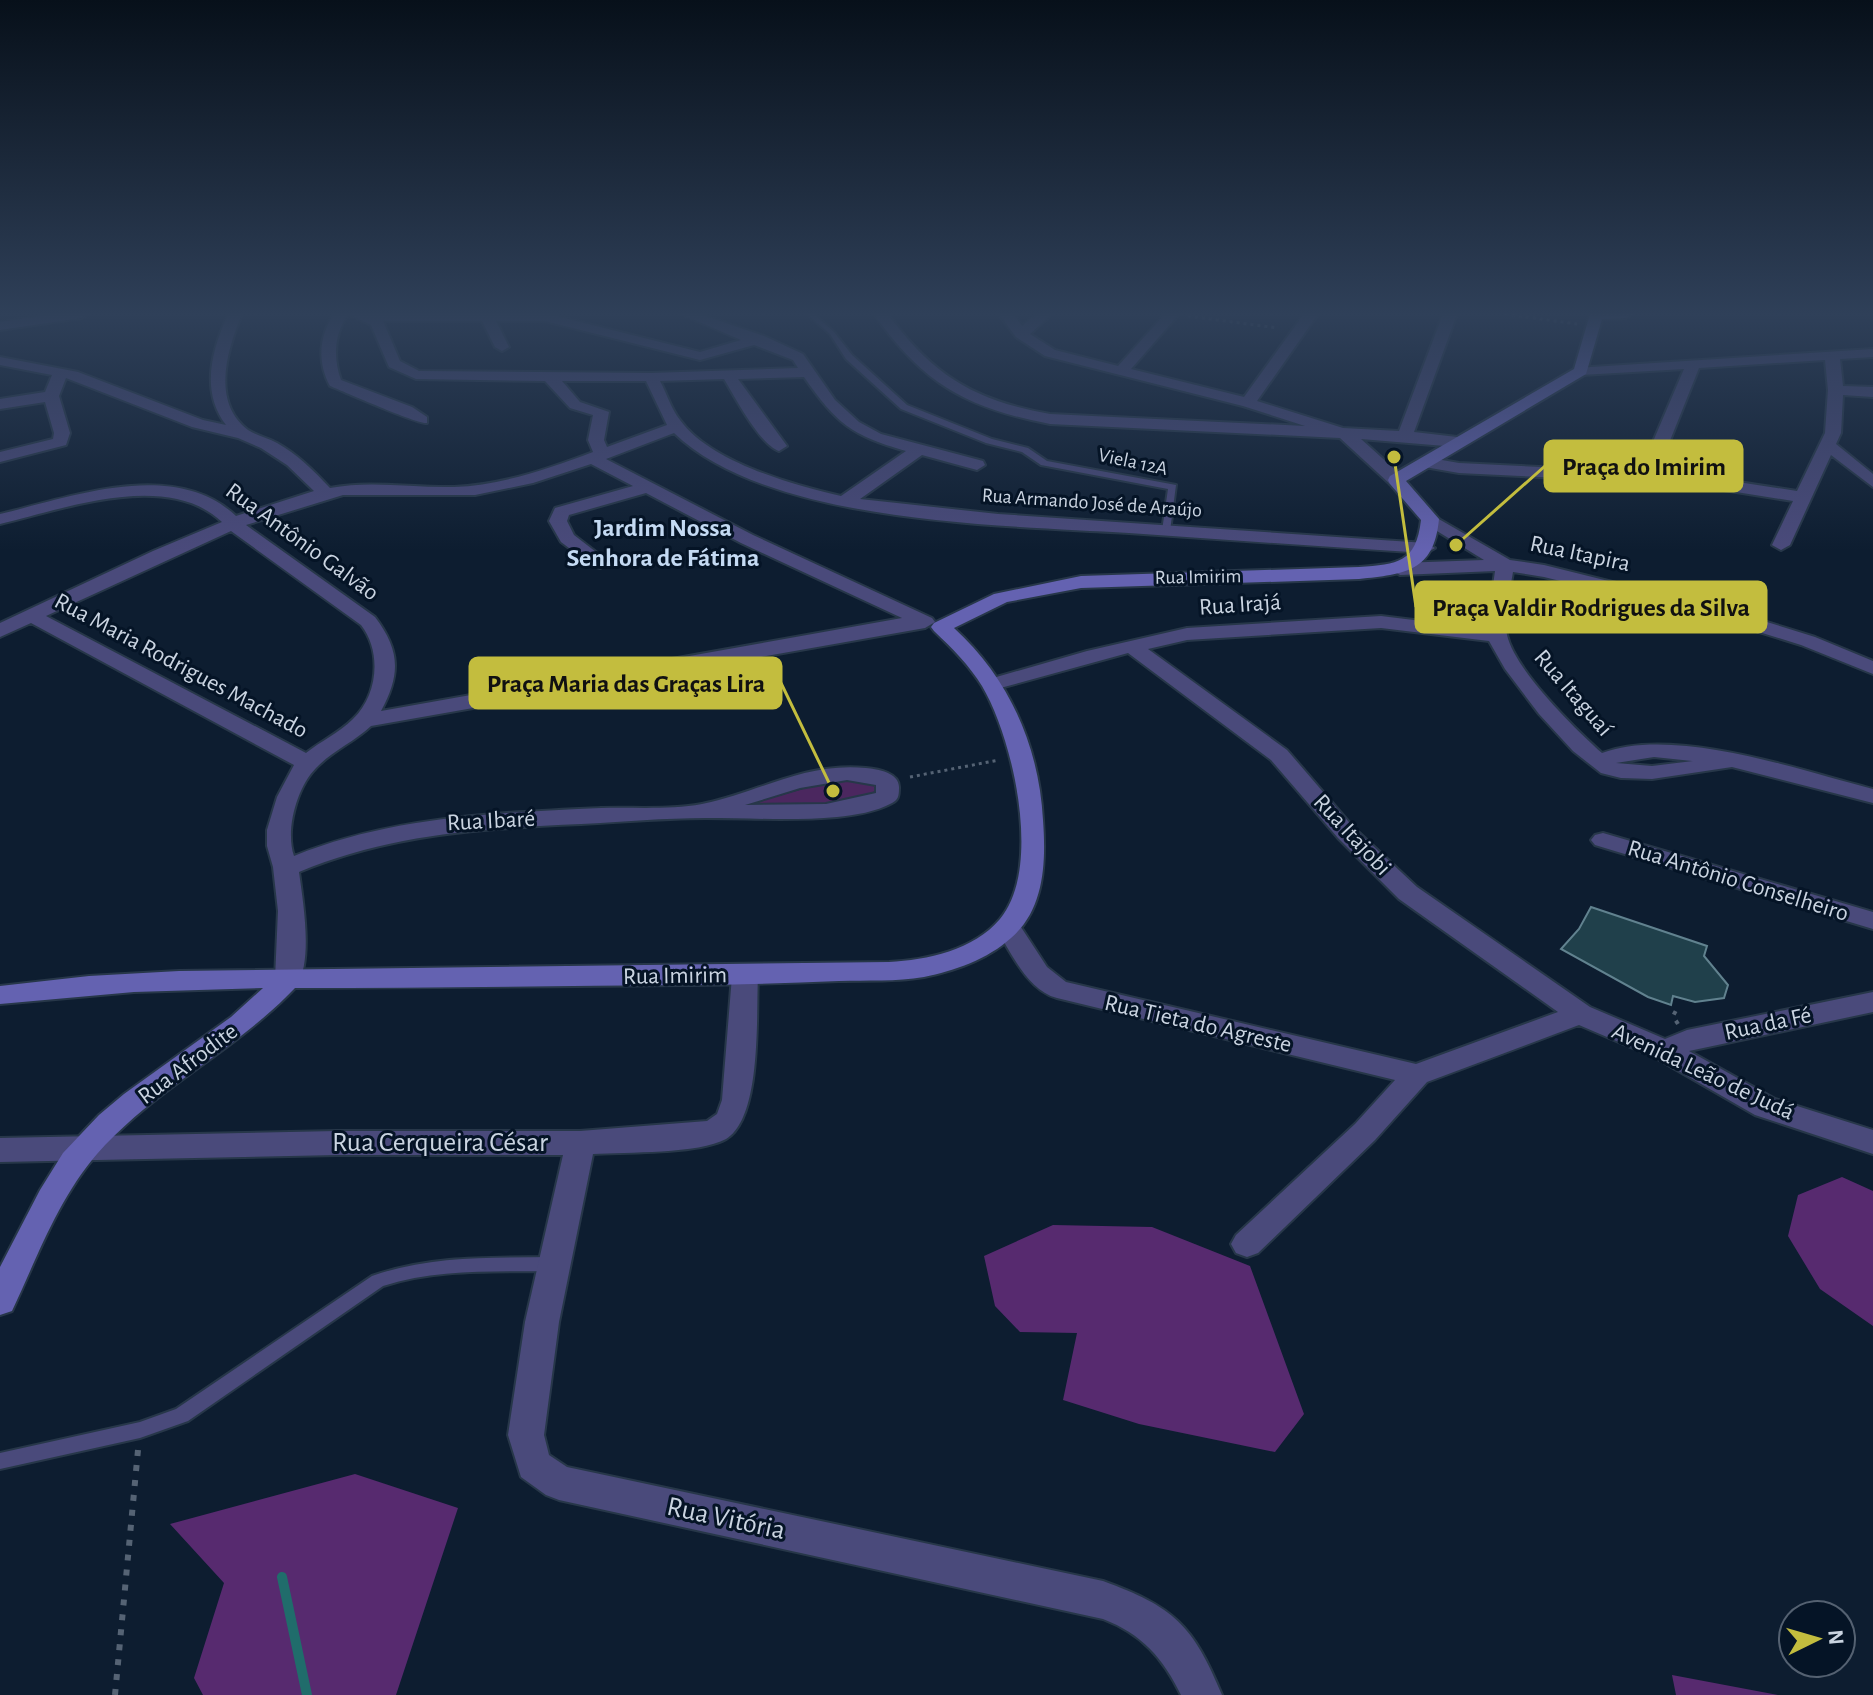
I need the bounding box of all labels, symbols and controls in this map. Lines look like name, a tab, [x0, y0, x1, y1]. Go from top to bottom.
callout: Praça do Imirim	[1545, 441, 1742, 491]
street label: Viela 12A	[1097, 445, 1170, 479]
text: Praça do Imirim	[1562, 454, 1726, 480]
street label: Rua Antônio Galvão	[221, 479, 383, 605]
street label: Rua Armando José de Araújo	[981, 485, 1203, 521]
district label: Jardim Nossa Senhora de Fátima	[567, 515, 759, 571]
street label: Rua Itapira	[1528, 532, 1632, 576]
street label: Rua Imirim	[1154, 566, 1242, 588]
callout: Praça Valdir Rodrigues da Silva	[1416, 582, 1766, 632]
street label: Rua Maria Rodrigues Machado	[50, 589, 312, 743]
street label: Rua Irajá	[1198, 590, 1282, 620]
text: Praça Valdir Rodrigues da Silva	[1432, 595, 1750, 621]
street label: Rua Itaguaí	[1529, 645, 1617, 741]
callout: Praça Maria das Graças Lira	[470, 658, 781, 708]
text: Praça Maria das Graças Lira	[487, 671, 765, 697]
street label: Rua Itajobi	[1309, 790, 1395, 880]
street label: Rua Ibaré	[446, 807, 536, 835]
street label: Rua Antônio Conselheiro	[1625, 836, 1851, 926]
street label: Rua Imirim	[623, 963, 727, 989]
street label: Rua Tieta do Agreste	[1102, 991, 1294, 1057]
street label: Rua da Fé	[1722, 1003, 1814, 1045]
street label: Rua Afrodite	[134, 1019, 242, 1109]
street label: Avenida Leão de Judá	[1608, 1019, 1798, 1125]
street label: Rua Cerqueira César	[332, 1129, 548, 1157]
street label: Rua Vitória	[664, 1493, 788, 1545]
north arrow	[1777, 1599, 1857, 1679]
text: N	[1824, 1629, 1848, 1646]

